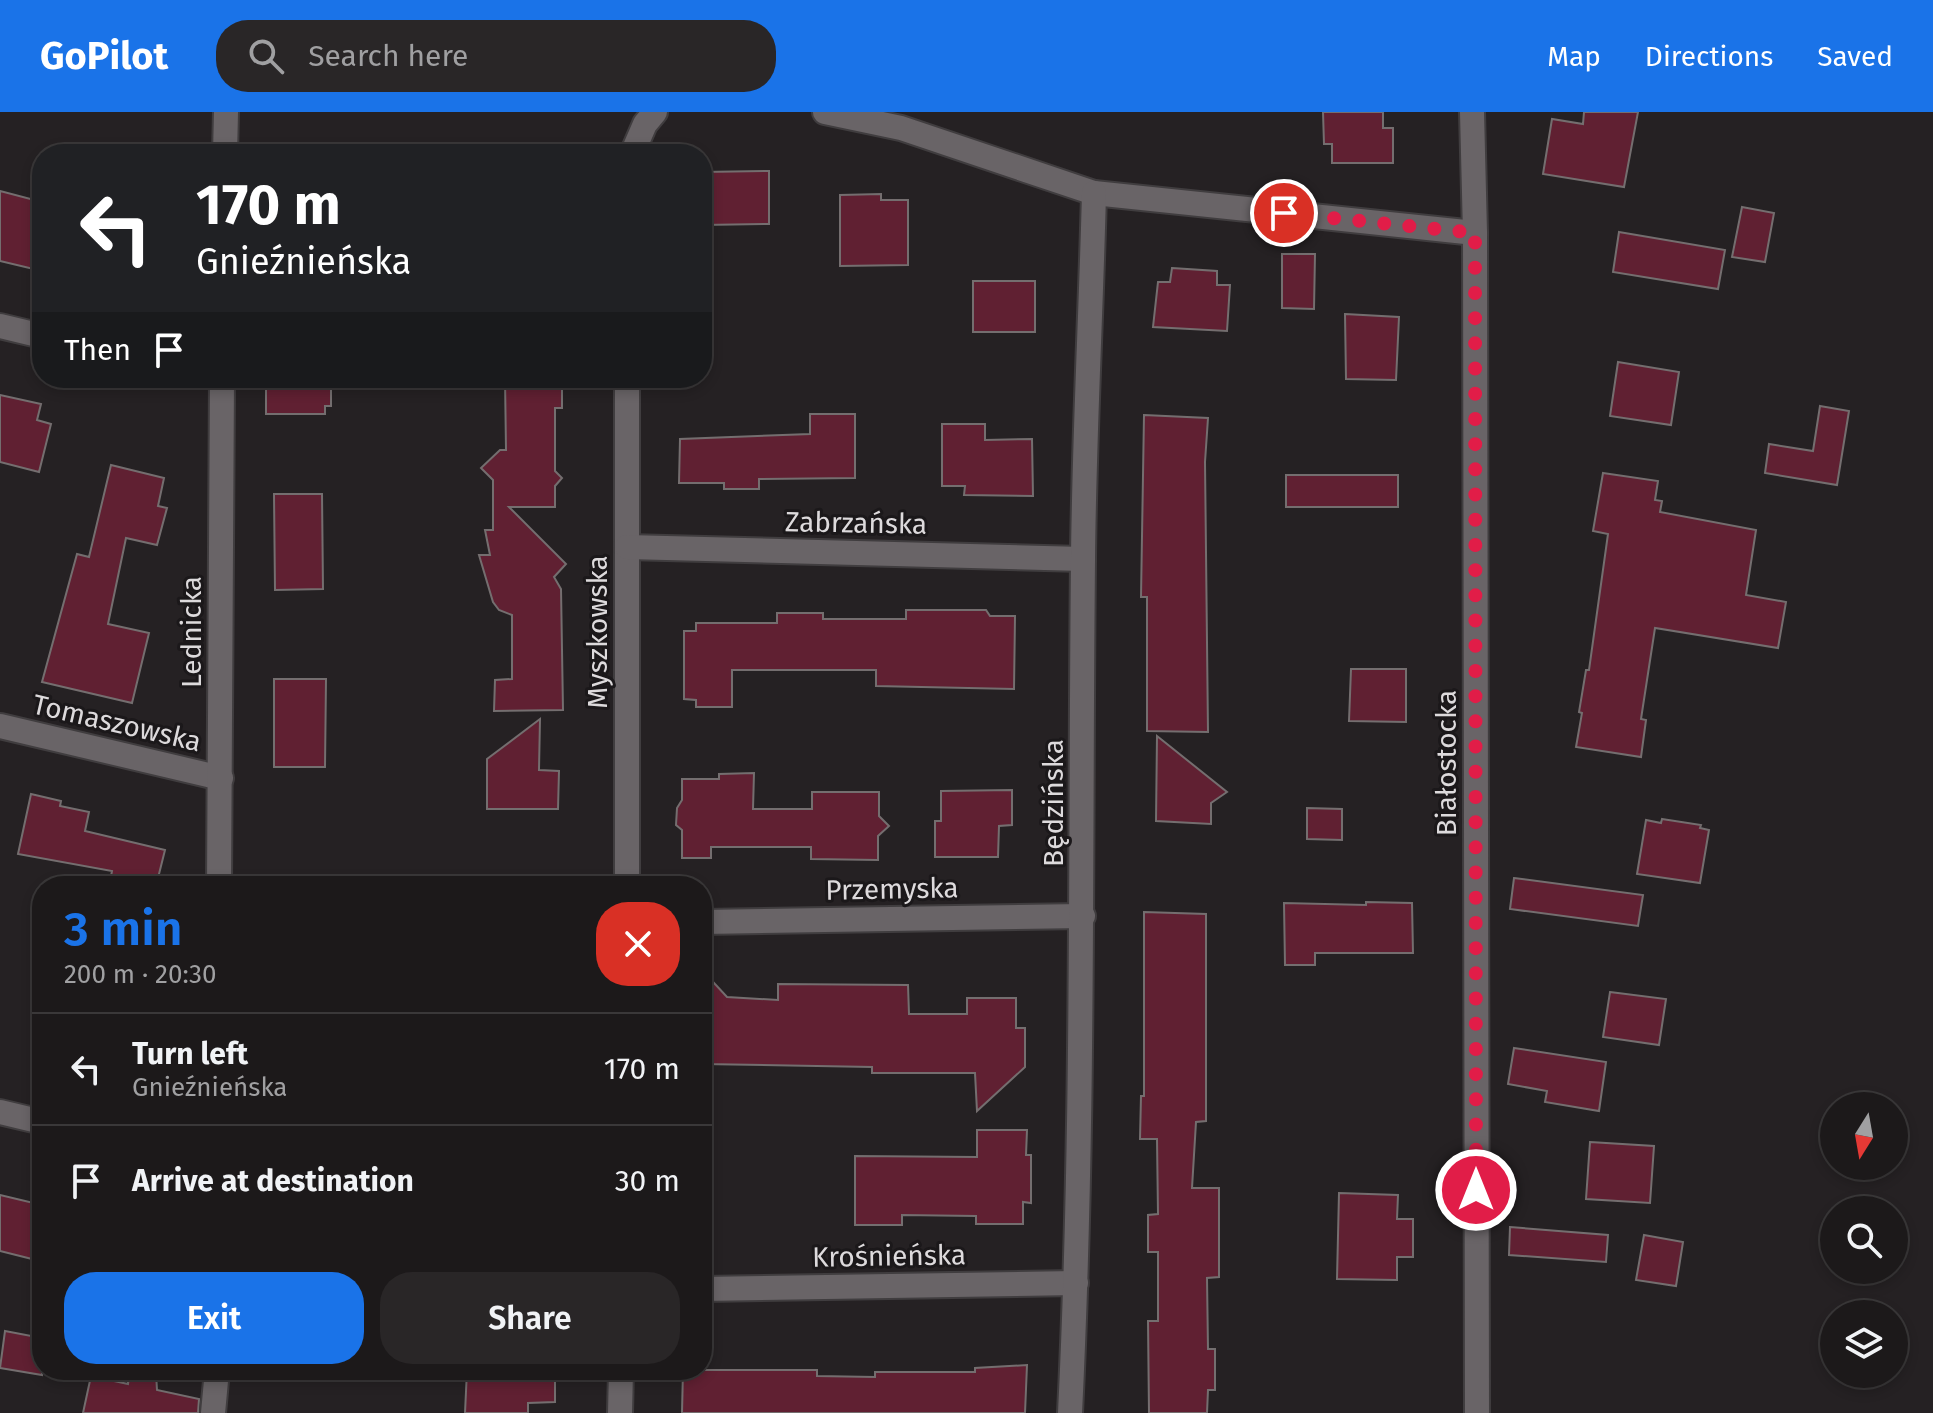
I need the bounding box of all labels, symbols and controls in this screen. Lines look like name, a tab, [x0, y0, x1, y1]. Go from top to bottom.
search box	[216, 20, 776, 92]
text: GoPilot	[40, 33, 168, 79]
icon: search	[244, 34, 288, 78]
text: Search here	[308, 38, 468, 74]
text: Map	[1547, 40, 1601, 73]
text: Directions	[1645, 40, 1773, 73]
text: Saved	[1817, 40, 1893, 73]
text: 170 m	[196, 172, 341, 239]
icon: left	[64, 176, 168, 280]
pin	[1250, 179, 1318, 247]
icon: arrive	[1262, 191, 1306, 235]
text: Gnieźnieńska	[196, 240, 411, 284]
icon: arrive	[147, 328, 191, 372]
text: Then	[64, 332, 131, 368]
street label: Zabrzańska	[785, 505, 927, 541]
street label: Myszkowska	[581, 555, 614, 709]
street label: Lednicka	[175, 576, 208, 688]
street label: Tomaszowska	[29, 688, 205, 758]
street label: Białostocka	[1430, 690, 1463, 836]
street label: Będzińska	[1037, 739, 1070, 867]
street label: Przemyska	[825, 871, 959, 907]
text: 3 min	[64, 900, 182, 958]
button: close	[596, 902, 680, 986]
text: 200 m · 20:30	[64, 959, 216, 990]
text: Turn left	[132, 1036, 248, 1072]
icon: left	[64, 1047, 108, 1091]
text: 170 m	[604, 1051, 680, 1087]
text: Gnieźnieńska	[132, 1072, 288, 1103]
north arrow	[1820, 1092, 1908, 1180]
map controls	[1820, 1092, 1908, 1388]
position arrow	[1434, 1148, 1518, 1232]
icon: arrive	[64, 1159, 108, 1203]
text: Arrive at destination	[132, 1163, 414, 1199]
text: 30 m	[615, 1163, 680, 1199]
button: search	[1820, 1196, 1908, 1284]
street label: Krośnieńska	[812, 1238, 966, 1274]
button: Exit	[64, 1272, 364, 1364]
button: Share	[380, 1272, 680, 1364]
button: layers	[1820, 1300, 1908, 1388]

